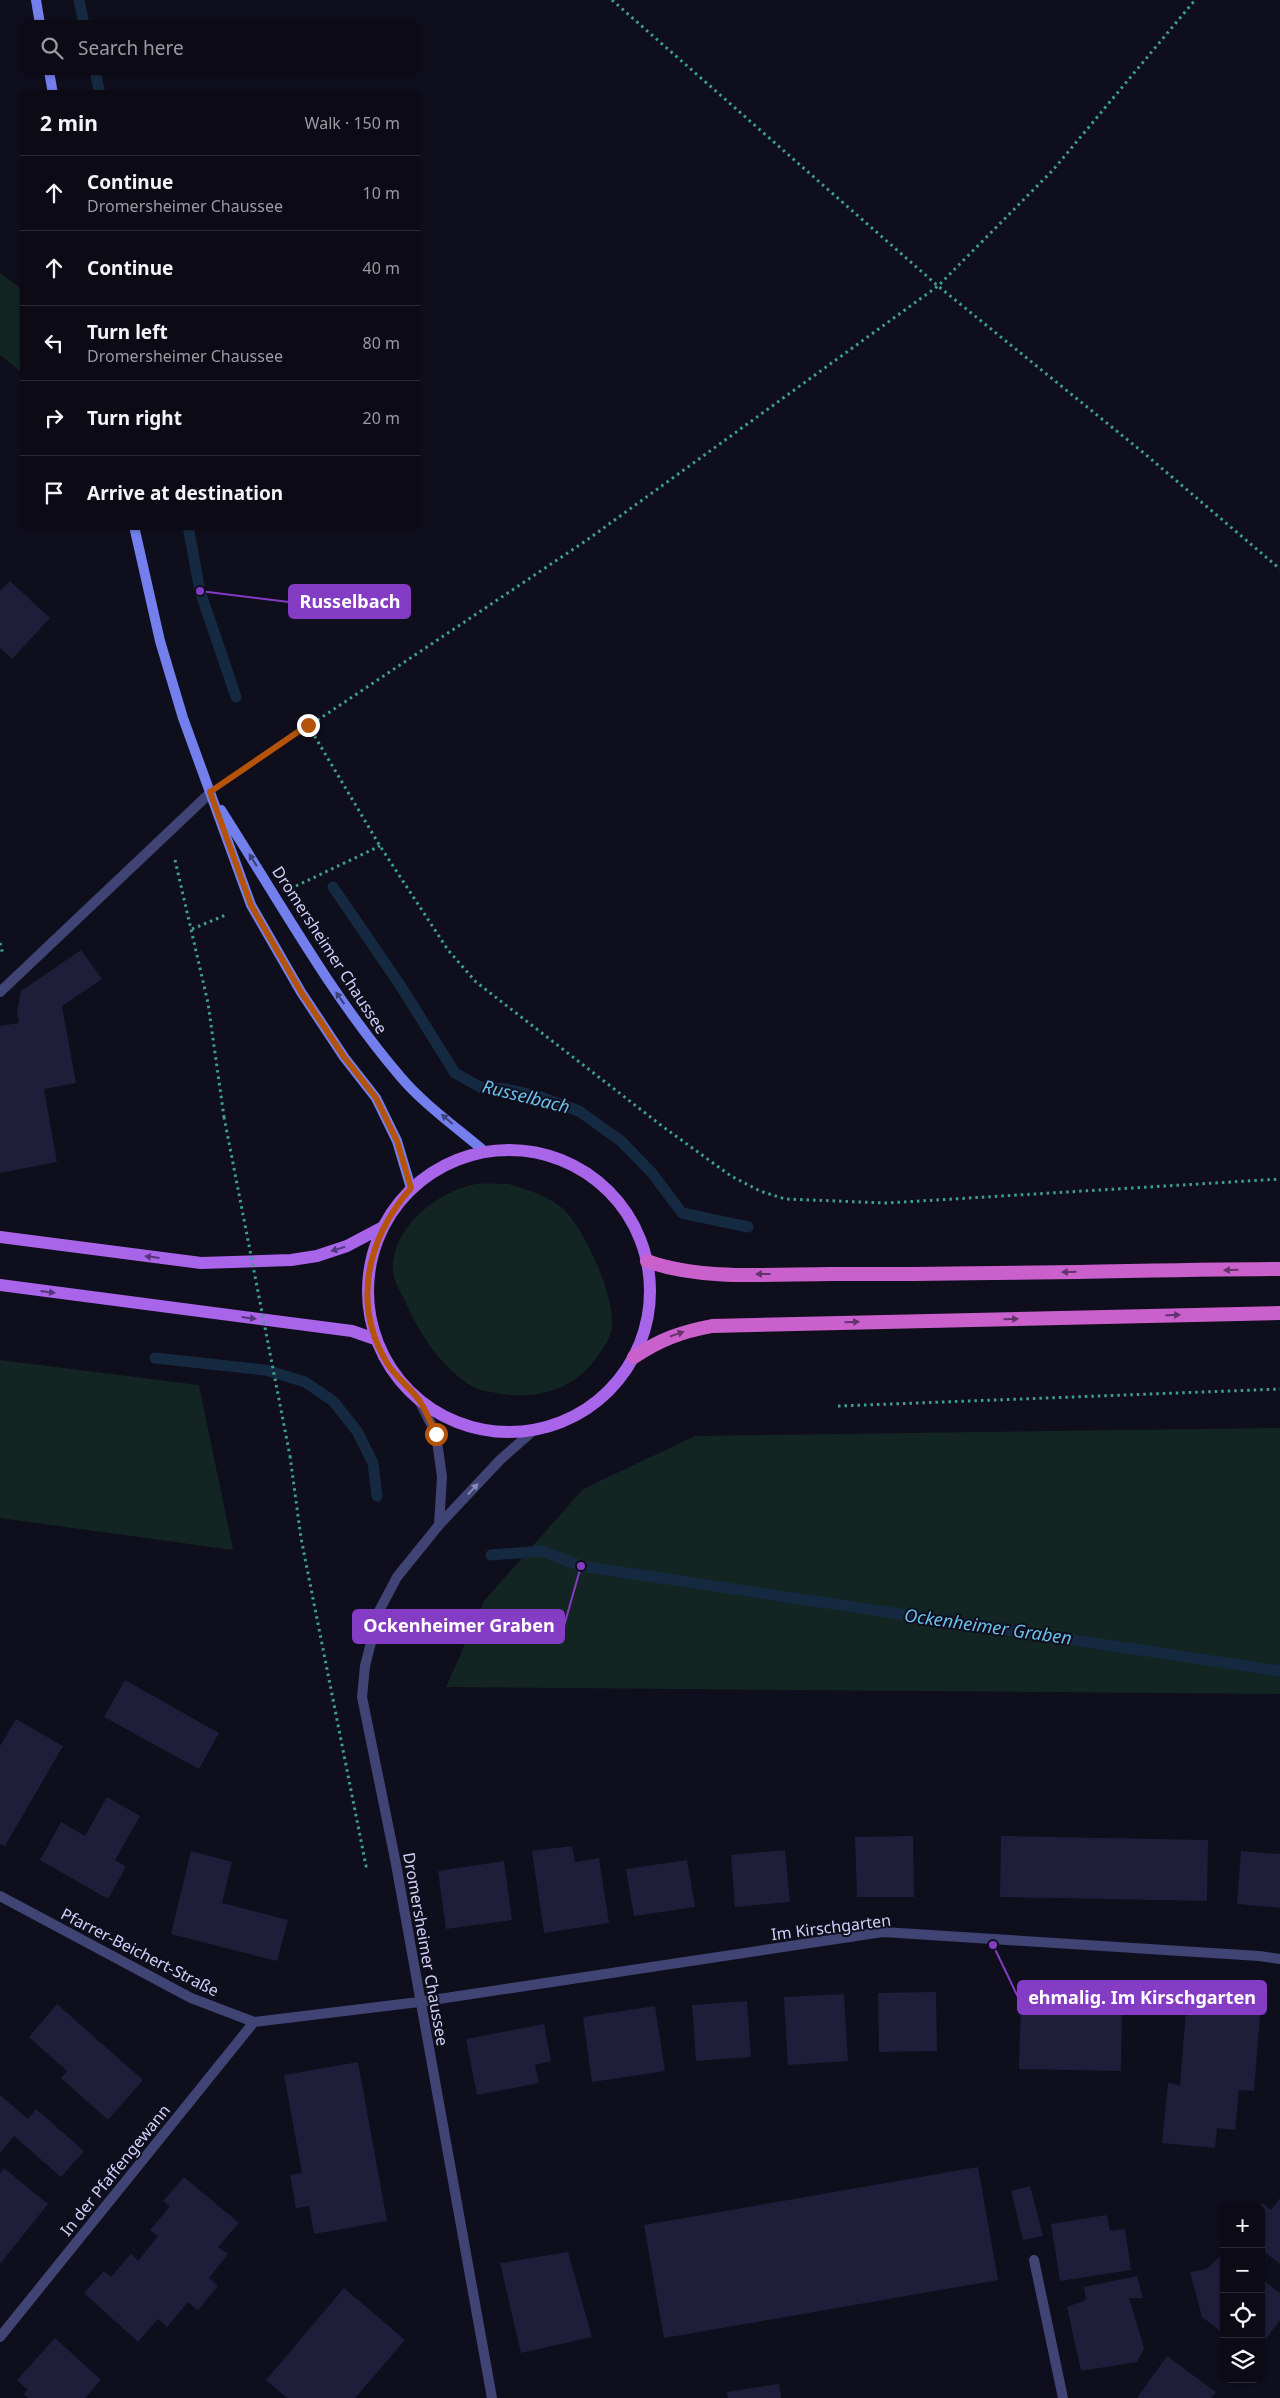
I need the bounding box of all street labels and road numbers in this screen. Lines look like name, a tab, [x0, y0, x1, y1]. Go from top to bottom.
street label: Dromersheimer Chaussee	[267, 862, 393, 1038]
street label: Dromersheimer Chaussee	[398, 1851, 454, 2047]
street label: Pfarrer-Beichert-Straße	[57, 1903, 223, 2001]
street label: Im Kirschgarten	[770, 1909, 892, 1945]
street label: In der Pfaffengewann	[55, 2100, 175, 2240]

